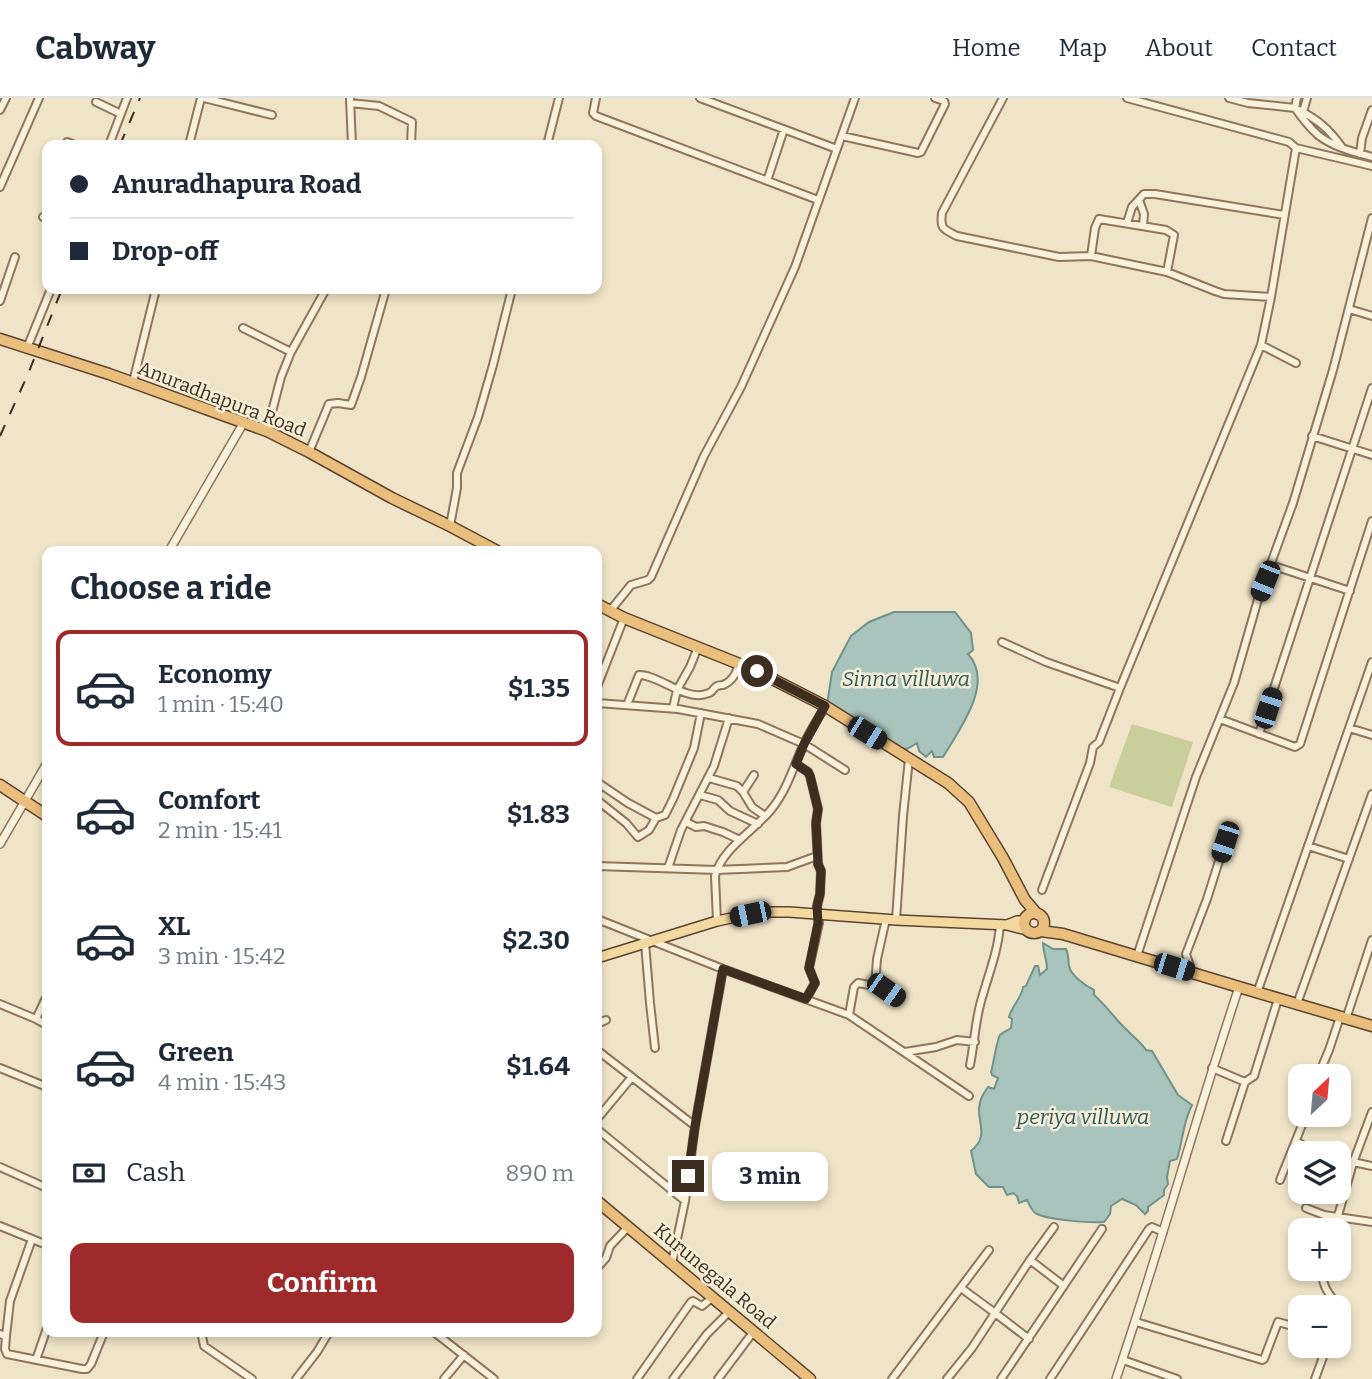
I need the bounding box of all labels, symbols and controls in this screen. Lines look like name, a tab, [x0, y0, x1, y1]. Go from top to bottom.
text: Cabway	[35, 28, 155, 68]
text: Home	[952, 34, 1021, 62]
text: Map	[1059, 34, 1107, 62]
text: About	[1145, 34, 1213, 62]
text: Contact	[1251, 34, 1337, 62]
text: Anuradhapura Road	[112, 169, 361, 200]
text: Drop-off	[112, 236, 218, 267]
street label: Anuradhapura Road	[135, 356, 309, 442]
car	[1248, 558, 1283, 604]
text: Choose a ride	[70, 569, 271, 607]
route start	[741, 655, 773, 687]
icon: car	[74, 657, 137, 720]
text: Economy	[158, 659, 272, 690]
water label: Sinna villuwa	[842, 666, 970, 692]
text: $1.35	[508, 673, 570, 704]
car	[1252, 685, 1285, 731]
text: 1 min · 15:40	[158, 690, 284, 718]
car	[844, 713, 891, 753]
icon: car	[74, 783, 137, 846]
text: Comfort	[158, 785, 261, 816]
text: $1.83	[507, 799, 570, 830]
text: 2 min · 15:41	[158, 816, 282, 844]
car	[1209, 819, 1242, 865]
car	[728, 899, 773, 929]
icon: car	[74, 909, 137, 972]
text: XL	[158, 911, 190, 942]
text: $2.30	[502, 925, 570, 956]
text: 3 min · 15:42	[158, 942, 286, 970]
car	[1151, 951, 1198, 983]
car	[863, 969, 910, 1011]
icon: car	[74, 1035, 137, 1098]
text: Green	[158, 1037, 234, 1068]
text: $1.64	[506, 1051, 570, 1082]
north arrow	[1288, 1064, 1351, 1127]
map controls	[1288, 1064, 1351, 1358]
text: 4 min · 15:43	[158, 1068, 286, 1096]
water label: periya villuwa	[1015, 1104, 1149, 1130]
button: layers	[1288, 1141, 1351, 1204]
callout: 3 min	[712, 1152, 828, 1200]
icon: cash	[70, 1154, 108, 1192]
text: Cash	[126, 1157, 185, 1188]
text: 890 m	[505, 1159, 574, 1187]
route end	[672, 1160, 704, 1192]
text: 3 min	[739, 1162, 801, 1190]
street label: Kurunegala Road	[649, 1218, 781, 1334]
button: +	[1288, 1218, 1351, 1281]
button: Confirm	[70, 1243, 574, 1323]
button: −	[1288, 1295, 1351, 1358]

